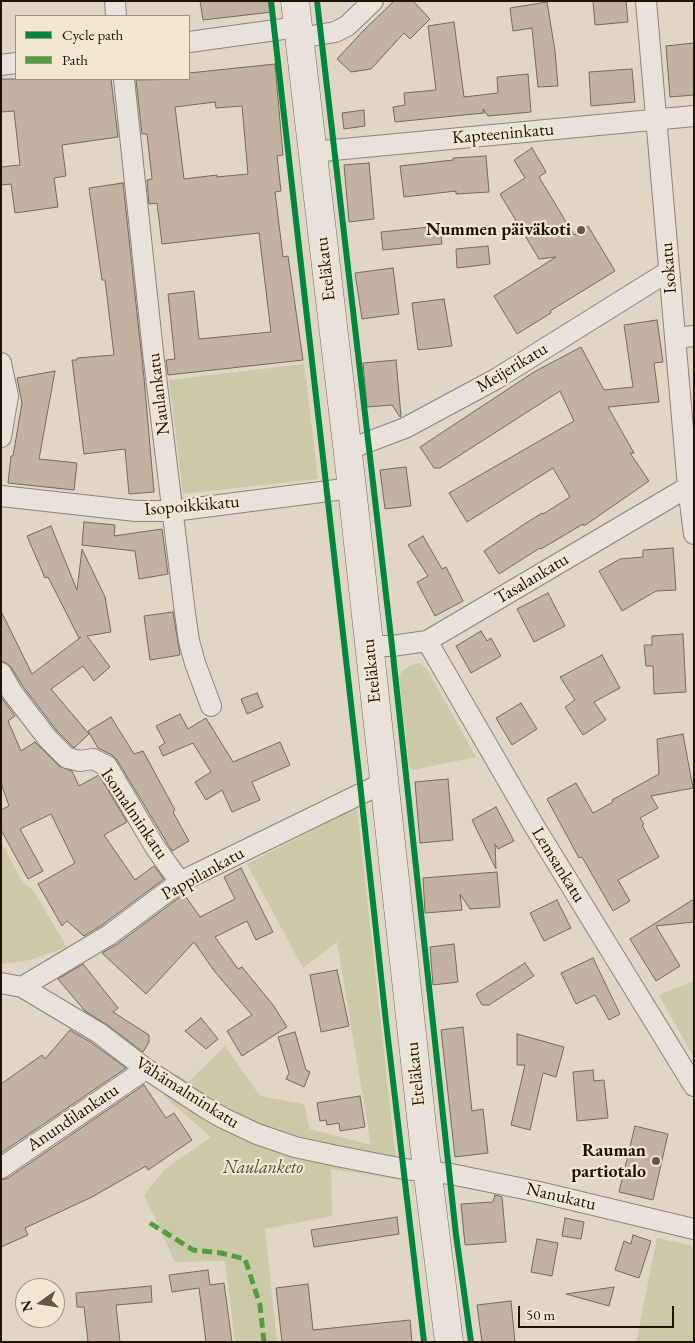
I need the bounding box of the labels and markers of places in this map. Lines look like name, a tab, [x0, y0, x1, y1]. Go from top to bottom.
place label: Nummen päiväkoti	[426, 219, 571, 241]
marker: Nummen päiväkoti	[575, 224, 587, 236]
place label: Rauman partiotalo	[571, 1140, 646, 1182]
marker: Rauman partiotalo	[650, 1155, 662, 1167]

